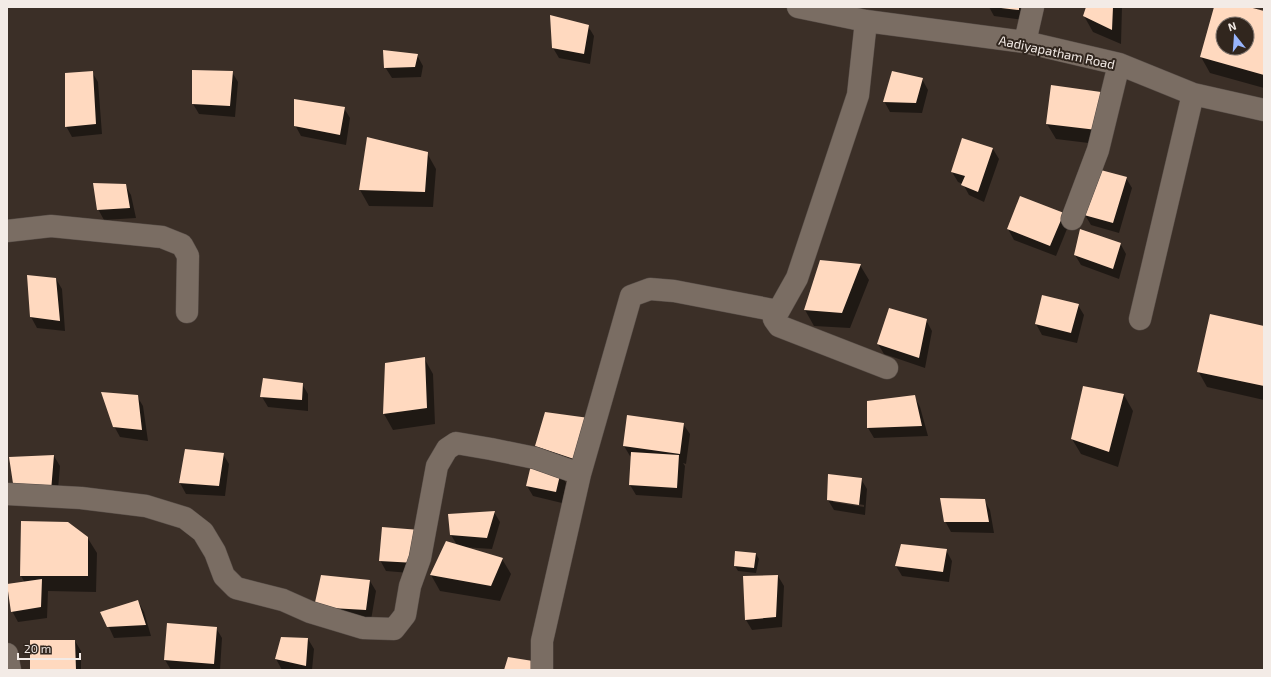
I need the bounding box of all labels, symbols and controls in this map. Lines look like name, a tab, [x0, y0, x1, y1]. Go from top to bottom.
north arrow	[1215, 16, 1255, 56]
text: N	[1226, 19, 1238, 33]
street label: Aadiyapatham Road	[997, 32, 1117, 72]
scale bar	[18, 635, 80, 661]
text: 20 m	[24, 641, 51, 655]

